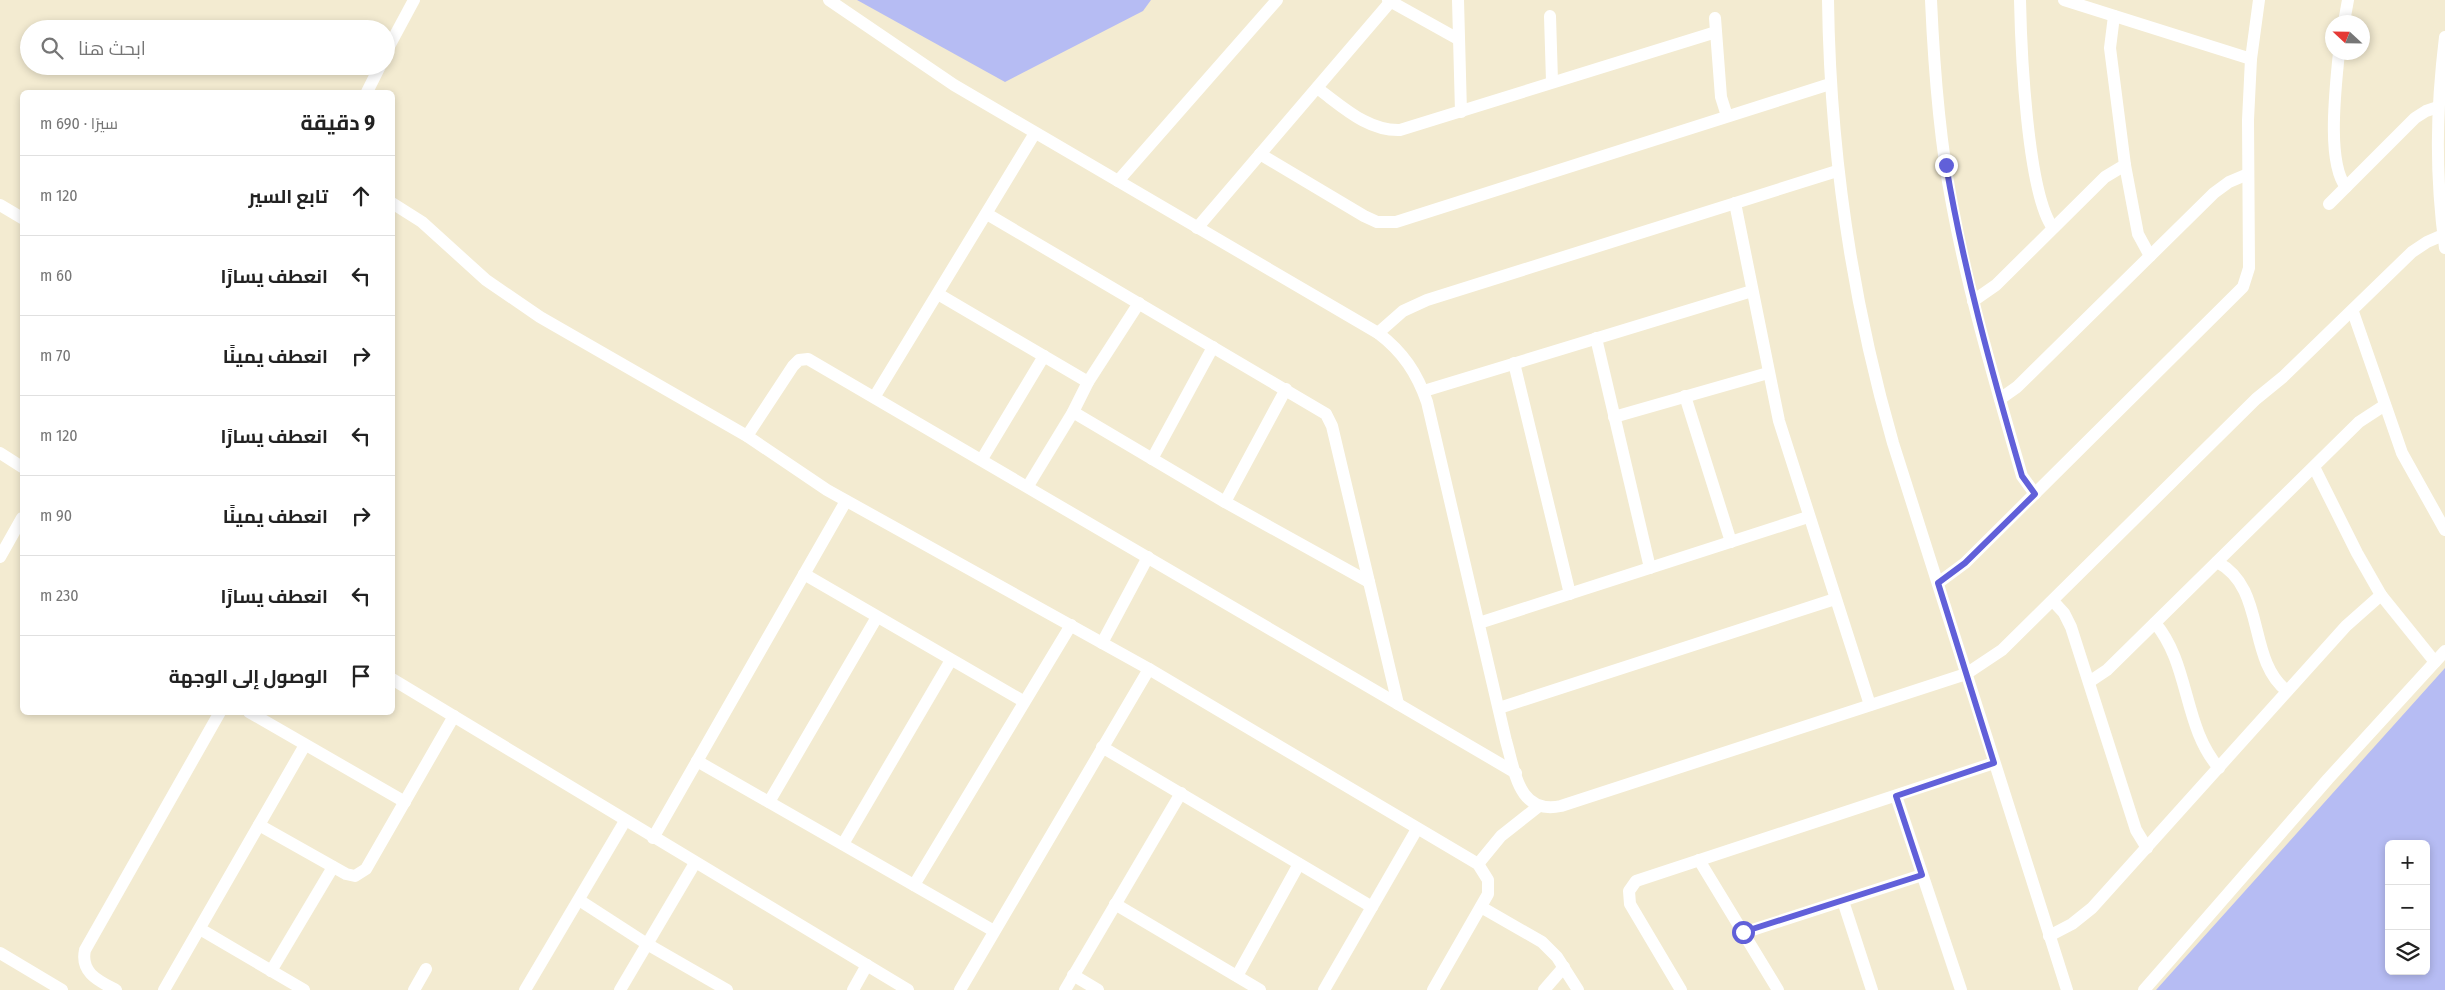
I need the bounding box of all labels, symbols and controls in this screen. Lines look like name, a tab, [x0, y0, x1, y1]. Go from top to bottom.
north arrow	[2325, 15, 2370, 60]
search box	[20, 20, 395, 75]
icon: search	[38, 34, 66, 62]
text: ابحث هنا	[78, 37, 146, 60]
text: 9 دقيقة	[300, 110, 375, 136]
text: سيرًا · 690 m	[40, 114, 118, 133]
route end	[1935, 154, 1958, 177]
icon: ahead	[347, 182, 375, 210]
text: تابع السير	[249, 185, 328, 208]
text: 120 m	[40, 186, 78, 205]
icon: left	[347, 262, 375, 290]
text: انعطف يسارًا	[220, 265, 328, 288]
text: 60 m	[40, 266, 72, 285]
icon: right	[347, 342, 375, 370]
text: انعطف يمينًا	[223, 345, 328, 368]
text: 70 m	[40, 346, 71, 365]
icon: left	[347, 422, 375, 450]
text: انعطف يسارًا	[220, 425, 328, 448]
text: 120 m	[40, 426, 78, 445]
icon: right	[347, 502, 375, 530]
text: انعطف يمينًا	[223, 505, 328, 528]
text: 90 m	[40, 506, 72, 525]
icon: left	[347, 582, 375, 610]
text: انعطف يسارًا	[220, 585, 328, 608]
text: 230 m	[40, 586, 79, 605]
icon: arrive	[347, 662, 375, 690]
text: الوصول إلى الوجهة	[169, 665, 328, 688]
map controls	[2385, 840, 2430, 975]
button: +	[2385, 840, 2430, 885]
button: −	[2385, 885, 2430, 930]
route start	[1732, 921, 1755, 944]
button: layers	[2385, 930, 2430, 975]

